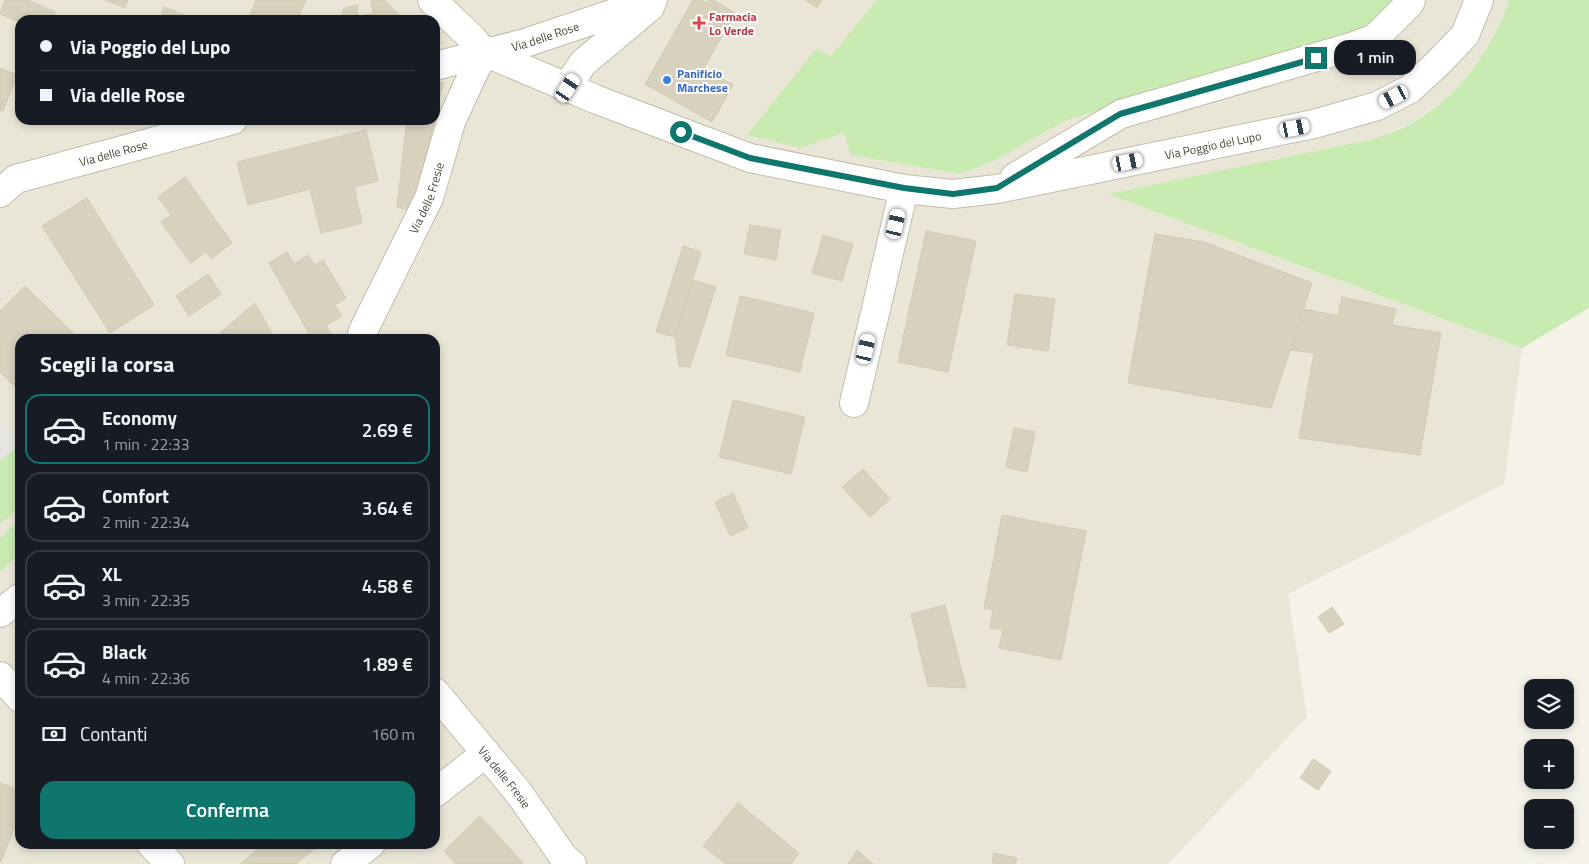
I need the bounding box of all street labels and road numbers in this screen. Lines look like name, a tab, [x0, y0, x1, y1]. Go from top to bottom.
street label: Via delle Rose	[509, 16, 581, 56]
street label: Via Poggio del Lupo	[1163, 126, 1263, 164]
street label: Via delle Rose	[77, 134, 150, 171]
street label: Via delle Fresie	[403, 160, 448, 237]
street label: Via delle Fresie	[474, 742, 536, 812]

